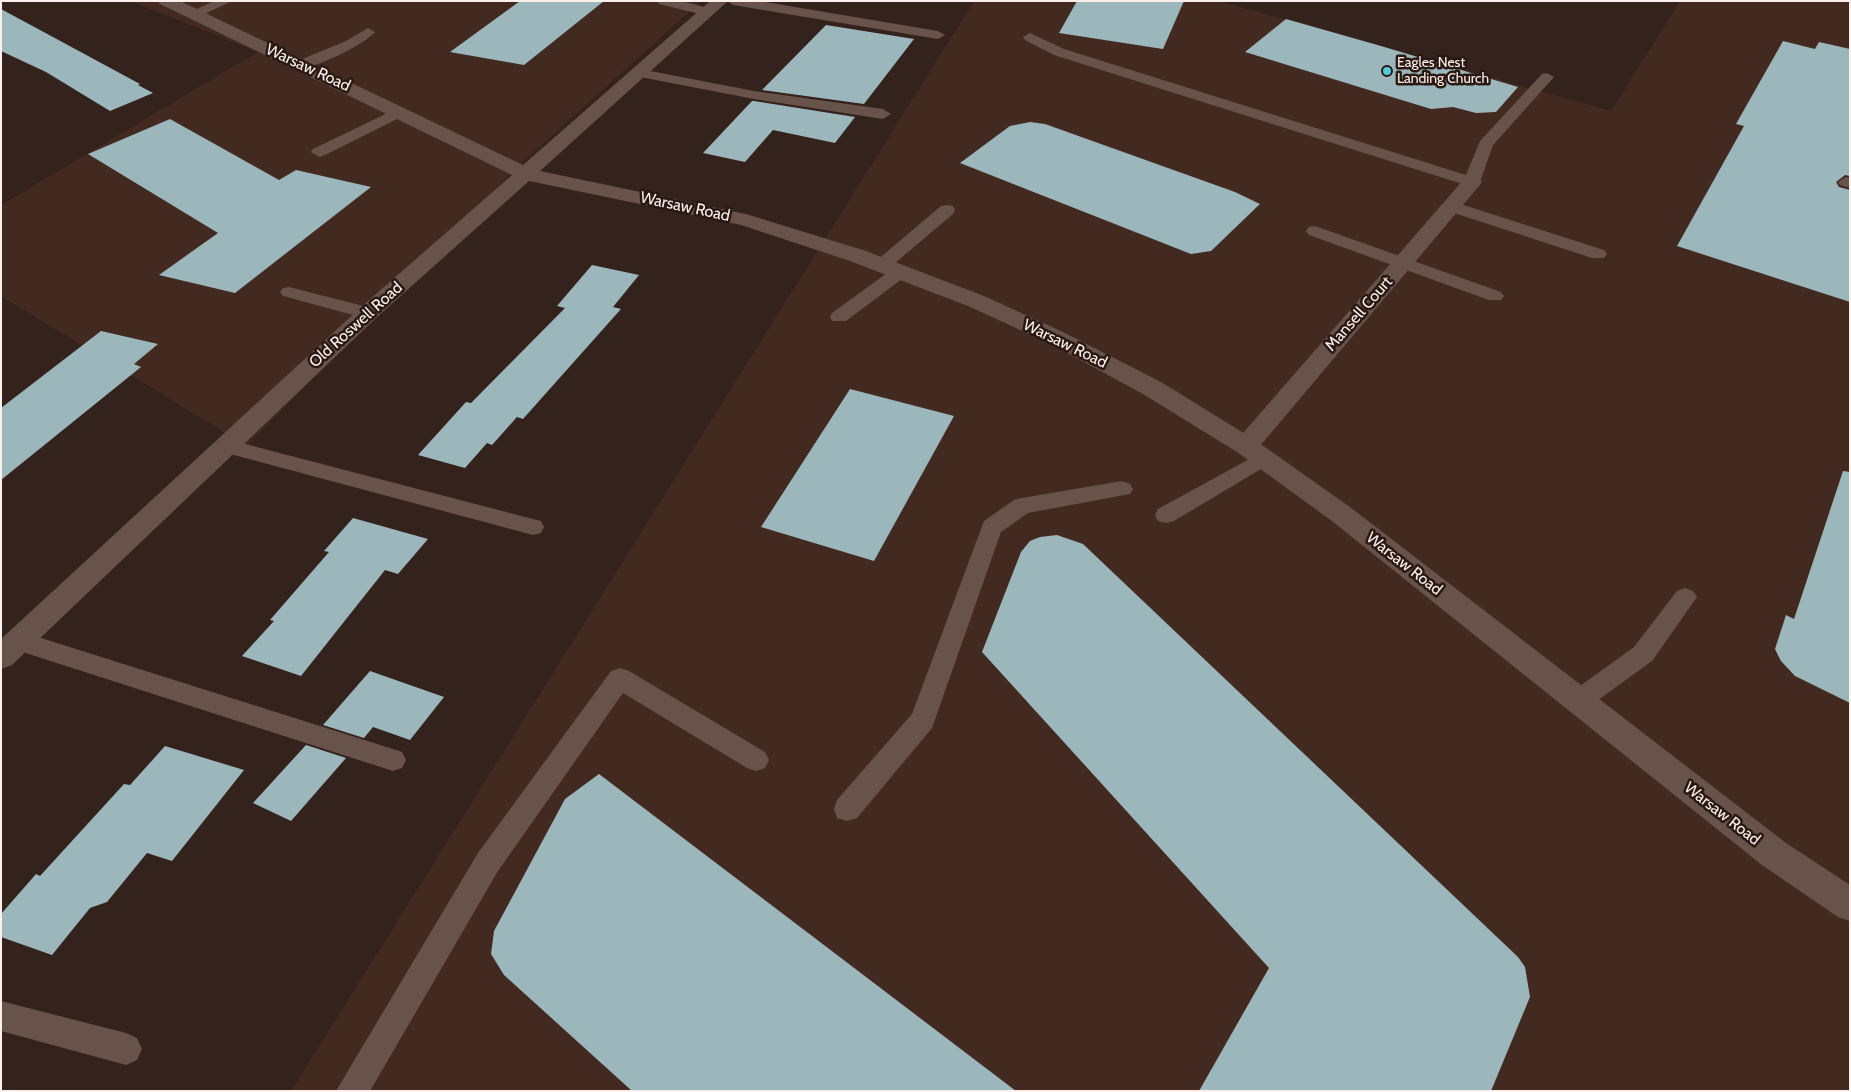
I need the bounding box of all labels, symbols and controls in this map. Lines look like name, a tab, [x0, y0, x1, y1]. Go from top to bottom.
street label: Warsaw Road	[263, 40, 353, 96]
place label: Eagles Nest Landing Church	[1397, 55, 1489, 88]
marker: Eagles Nest Landing Church	[1381, 65, 1393, 77]
street label: Warsaw Road	[638, 188, 732, 226]
street label: Mansell Court	[1321, 273, 1397, 355]
street label: Old Roswell Road	[305, 278, 407, 372]
street label: Warsaw Road	[1020, 315, 1110, 373]
street label: Warsaw Road	[1362, 528, 1446, 600]
street label: Warsaw Road	[1680, 778, 1764, 850]

